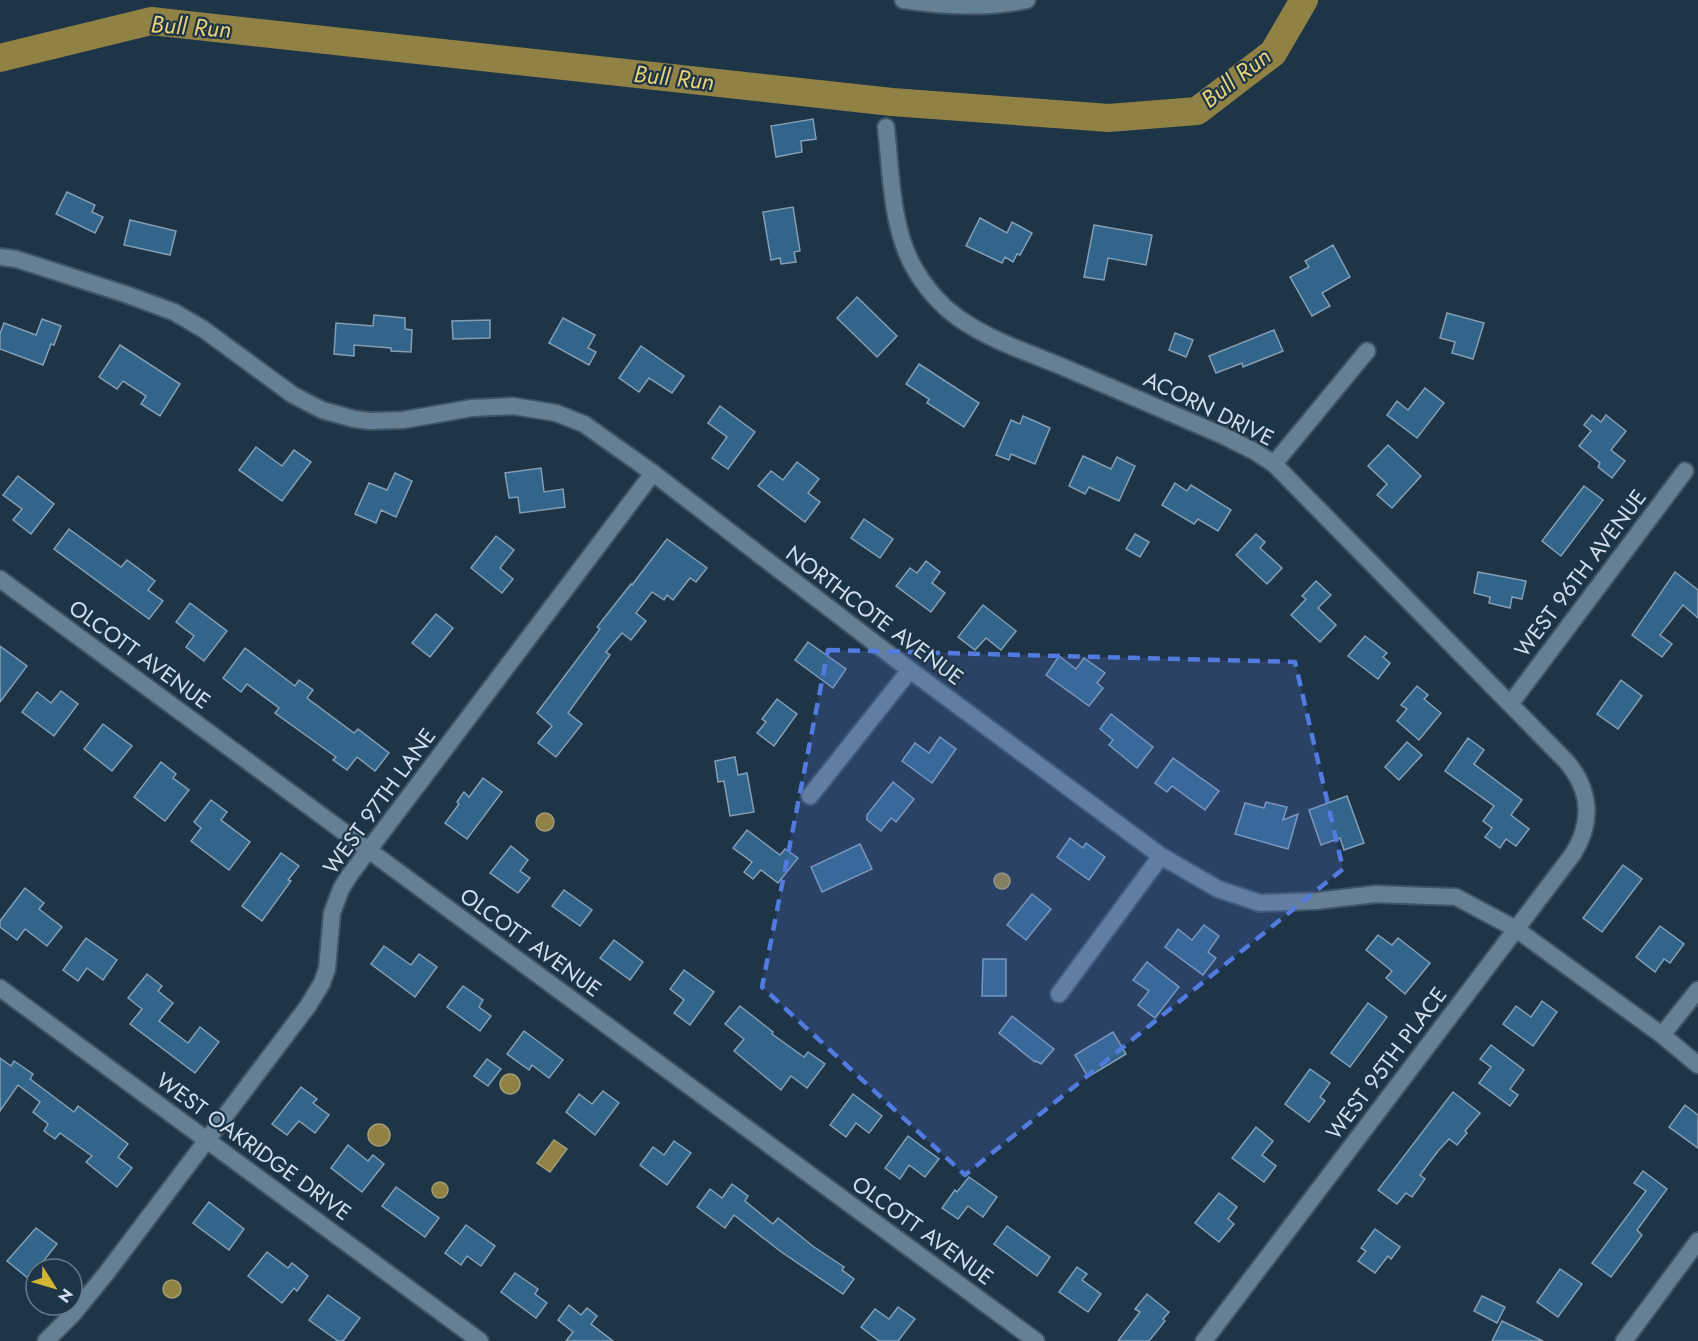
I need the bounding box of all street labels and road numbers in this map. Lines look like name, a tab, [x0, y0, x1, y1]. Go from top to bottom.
street label: ACORN DRIVE	[1138, 363, 1280, 453]
street label: WEST 96TH AVENUE	[1506, 482, 1654, 664]
street label: NORTHCOTE AVENUE	[779, 537, 971, 693]
street label: OLCOTT AVENUE	[63, 592, 217, 716]
street label: WEST 97TH LANE	[315, 721, 443, 881]
street label: OLCOTT AVENUE	[454, 880, 608, 1004]
street label: WEST 95TH PLACE	[1318, 980, 1454, 1146]
street label: WEST OAKRIDGE DRIVE	[150, 1064, 358, 1228]
street label: OLCOTT AVENUE	[846, 1168, 1000, 1292]

